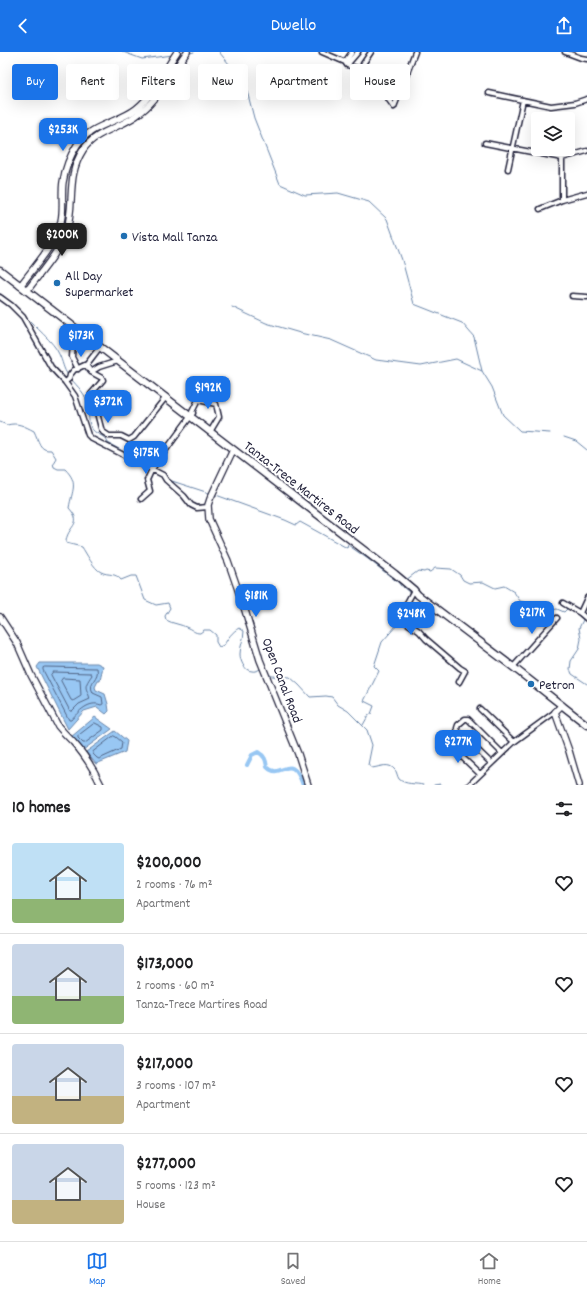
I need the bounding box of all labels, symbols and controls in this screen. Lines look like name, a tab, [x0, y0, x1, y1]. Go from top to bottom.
text: Dwello	[271, 14, 316, 39]
icon: back	[12, 15, 34, 37]
icon: share	[553, 15, 575, 37]
chip: Buy	[12, 64, 58, 100]
chip: Rent	[66, 64, 119, 100]
chip: Filters	[127, 64, 190, 100]
chip: New	[198, 64, 248, 100]
chip: Apartment	[256, 64, 342, 100]
chip: House	[350, 64, 410, 100]
map controls	[531, 112, 575, 156]
button: layers	[531, 112, 575, 156]
pin: $253K	[35, 118, 91, 152]
text: $253K	[48, 121, 78, 140]
pin: $200K	[34, 223, 90, 257]
text: $200K	[46, 226, 78, 245]
place label: Vista Mall Tanza	[132, 228, 218, 248]
marker: Vista Mall Tanza	[119, 231, 129, 241]
place label: All Day Supermarket	[65, 267, 133, 303]
marker: All Day Supermarket	[52, 278, 62, 288]
pin: $173K	[53, 324, 109, 358]
text: $173K	[68, 327, 94, 346]
pin: $192K	[180, 376, 236, 410]
text: $192K	[194, 379, 222, 398]
pin: $372K	[80, 390, 136, 424]
text: $372K	[93, 393, 123, 412]
street label: Tanza-Trece Martires Road	[239, 437, 363, 540]
pin: $175K	[118, 441, 174, 475]
text: $175K	[133, 444, 159, 463]
pin: $181K	[228, 584, 284, 618]
text: $181K	[244, 587, 268, 606]
pin: $217K	[504, 601, 560, 635]
pin: $248K	[383, 602, 439, 636]
text: $217K	[519, 604, 545, 623]
text: $248K	[397, 605, 425, 624]
street label: Open Canal Road	[256, 635, 307, 726]
place label: Petron	[539, 676, 575, 696]
marker: Petron	[526, 679, 536, 689]
pin: $277K	[430, 730, 486, 764]
text: $277K	[444, 733, 472, 752]
text: 10 homes	[12, 797, 71, 821]
icon: filters	[553, 798, 575, 820]
text: $200,000	[136, 852, 202, 876]
icon: home	[44, 859, 92, 907]
icon: heart	[553, 872, 575, 894]
text: 2 rooms · 76 m²	[136, 876, 212, 895]
text: Apartment	[136, 895, 190, 914]
text: $173,000	[136, 953, 193, 977]
icon: home	[44, 960, 92, 1008]
icon: heart	[553, 973, 575, 995]
text: 2 rooms · 60 m²	[136, 977, 214, 996]
text: Tanza-Trece Martires Road	[136, 996, 267, 1015]
text: $217,000	[136, 1053, 193, 1077]
icon: home	[44, 1060, 92, 1108]
icon: heart	[553, 1073, 575, 1095]
text: 3 rooms · 107 m²	[136, 1077, 216, 1096]
text: Apartment	[136, 1096, 190, 1115]
text: $277,000	[136, 1153, 196, 1177]
icon: home	[44, 1160, 92, 1208]
icon: heart	[553, 1173, 575, 1195]
text: 5 rooms · 123 m²	[136, 1177, 216, 1196]
text: House	[136, 1196, 165, 1215]
tab: Map	[86, 1250, 108, 1290]
tab: Saved	[281, 1250, 305, 1290]
tab: Home	[478, 1250, 501, 1290]

